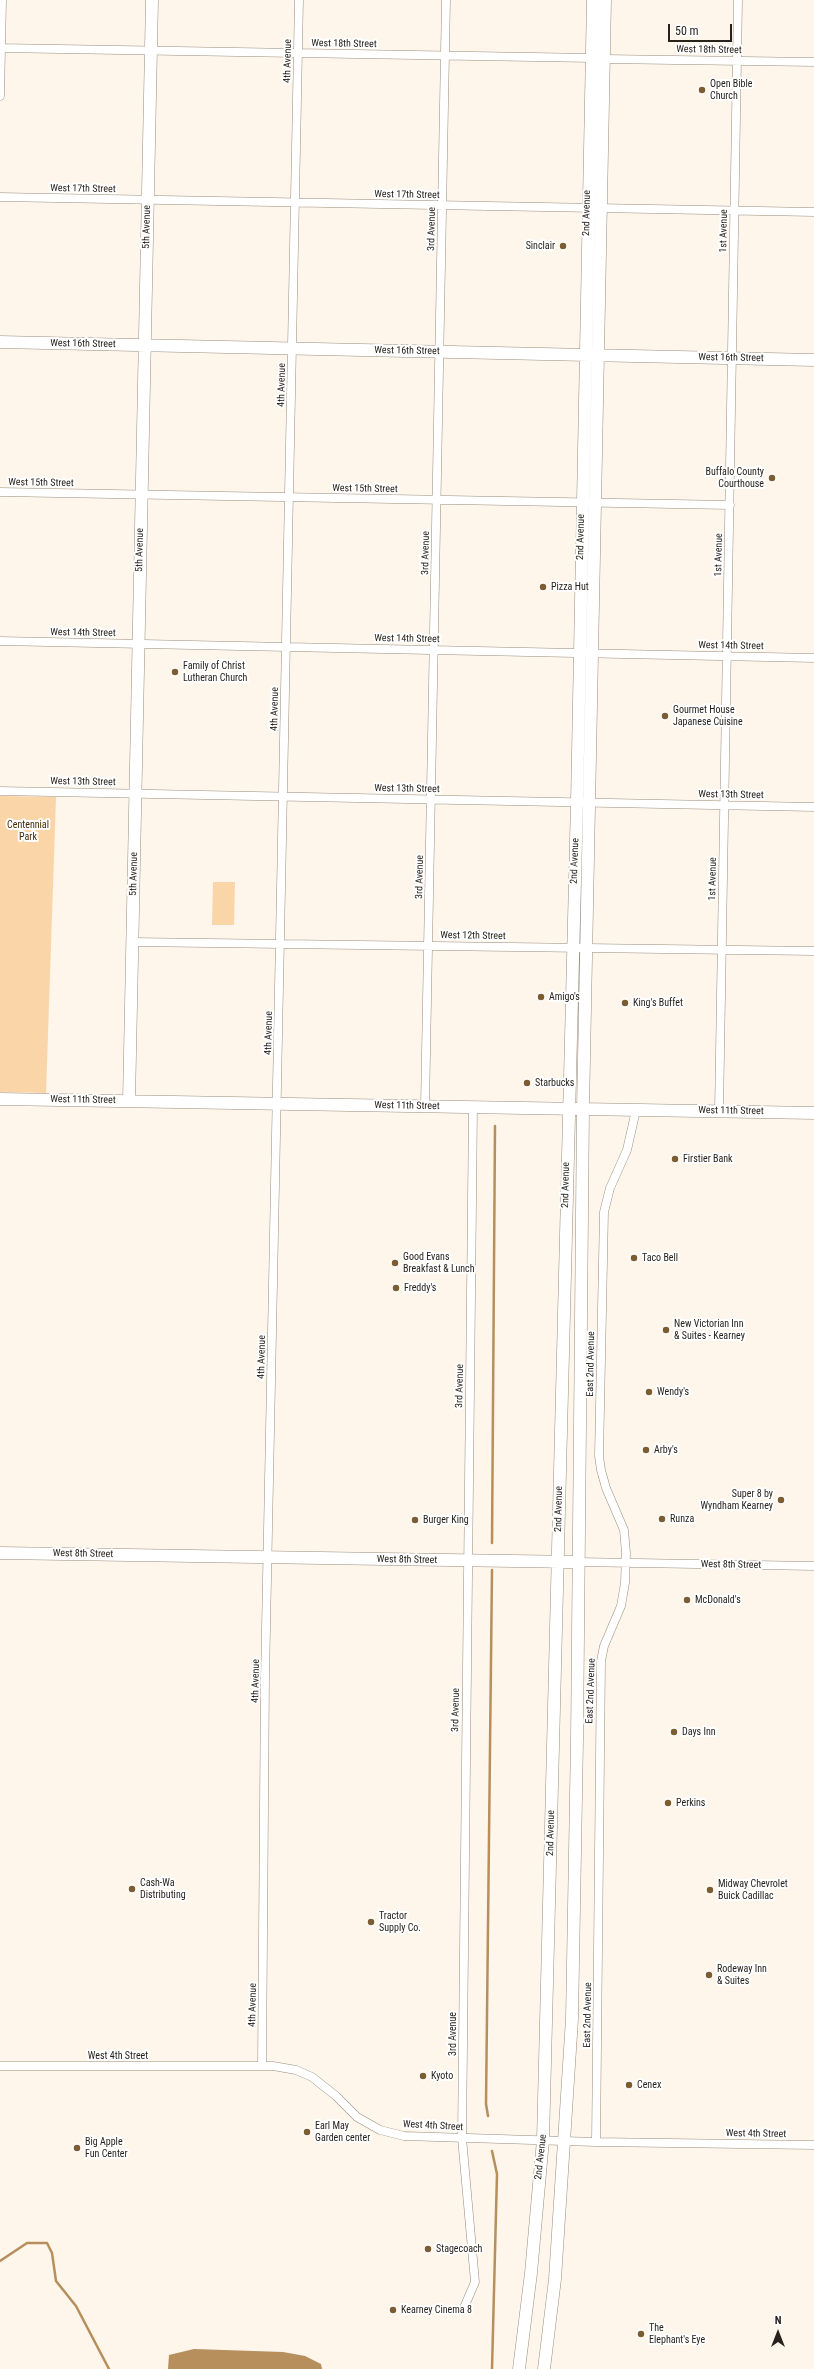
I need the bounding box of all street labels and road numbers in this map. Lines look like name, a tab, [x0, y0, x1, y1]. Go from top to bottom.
street label: West 18th Street	[311, 37, 377, 51]
street label: 4th Avenue	[282, 39, 294, 83]
street label: West 18th Street	[676, 43, 742, 57]
street label: West 17th Street	[50, 182, 116, 196]
street label: West 17th Street	[374, 188, 440, 202]
street label: 2nd Avenue	[581, 190, 593, 236]
street label: 5th Avenue	[141, 205, 153, 249]
street label: 3rd Avenue	[426, 207, 438, 251]
street label: 1st Avenue	[718, 209, 730, 253]
street label: West 16th Street	[50, 337, 116, 351]
street label: West 16th Street	[374, 344, 440, 358]
street label: West 16th Street	[698, 351, 764, 365]
street label: 4th Avenue	[276, 363, 288, 407]
street label: West 15th Street	[8, 476, 74, 490]
street label: West 15th Street	[332, 482, 398, 496]
street label: 2nd Avenue	[575, 514, 587, 560]
street label: 5th Avenue	[134, 528, 146, 572]
street label: 3rd Avenue	[420, 531, 432, 575]
street label: 1st Avenue	[713, 533, 725, 577]
street label: West 14th Street	[50, 626, 116, 640]
street label: West 14th Street	[374, 632, 440, 646]
street label: West 14th Street	[698, 639, 764, 653]
street label: 4th Avenue	[269, 687, 281, 731]
street label: West 13th Street	[50, 775, 116, 789]
street label: West 13th Street	[374, 782, 440, 796]
street label: West 13th Street	[698, 788, 764, 802]
street label: 2nd Avenue	[568, 838, 582, 884]
street label: 5th Avenue	[128, 852, 140, 896]
street label: 3rd Avenue	[414, 855, 426, 899]
street label: 1st Avenue	[707, 857, 719, 901]
street label: West 12th Street	[440, 929, 506, 943]
street label: 4th Avenue	[263, 1011, 275, 1055]
street label: West 11th Street	[50, 1093, 116, 1107]
street label: West 11th Street	[374, 1099, 440, 1113]
street label: West 11th Street	[698, 1104, 764, 1118]
street label: 2nd Avenue	[560, 1162, 572, 1208]
street label: East 2nd Avenue	[584, 1331, 598, 1397]
street label: 4th Avenue	[256, 1335, 268, 1379]
street label: 3rd Avenue	[454, 1364, 466, 1408]
street label: 2nd Avenue	[553, 1486, 565, 1532]
street label: West 8th Street	[53, 1547, 113, 1561]
street label: West 8th Street	[377, 1553, 437, 1567]
street label: West 8th Street	[701, 1558, 761, 1572]
street label: East 2nd Avenue	[584, 1658, 598, 1724]
street label: 4th Avenue	[250, 1659, 262, 1703]
street label: 3rd Avenue	[450, 1688, 462, 1732]
street label: 2nd Avenue	[545, 1810, 557, 1856]
street label: East 2nd Avenue	[581, 1982, 595, 2048]
street label: 4th Avenue	[247, 1983, 259, 2027]
street label: 3rd Avenue	[447, 2012, 459, 2056]
street label: West 4th Street	[88, 2050, 148, 2062]
street label: West 4th Street	[403, 2118, 463, 2134]
street label: West 4th Street	[726, 2127, 786, 2141]
street label: 2nd Avenue	[533, 2134, 549, 2180]

